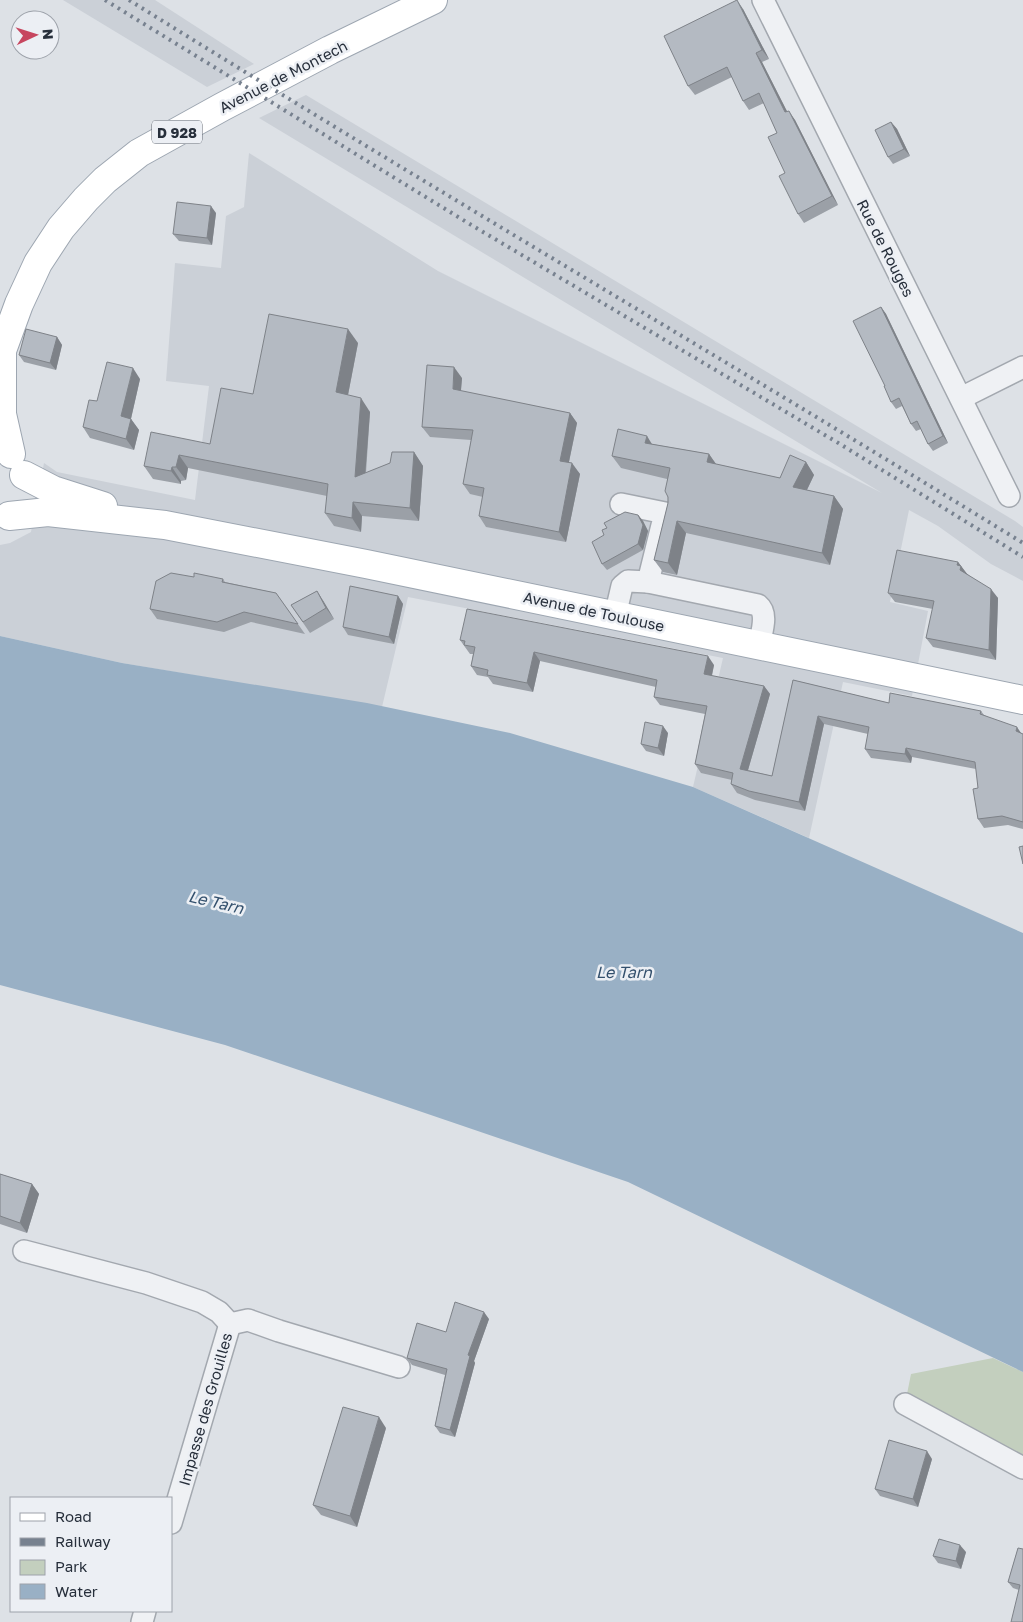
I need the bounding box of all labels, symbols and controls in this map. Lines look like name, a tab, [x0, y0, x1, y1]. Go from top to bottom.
north arrow	[10, 10, 60, 60]
text: N	[40, 28, 57, 40]
street label: Avenue de Montech	[216, 36, 350, 116]
road number: D 928	[152, 120, 202, 144]
street label: Rue de Rouges	[854, 196, 918, 300]
street label: Avenue de Toulouse	[522, 587, 666, 635]
water label: Le Tarn	[187, 886, 247, 918]
water label: Le Tarn	[596, 962, 653, 982]
street label: Impasse des Grouilles	[175, 1330, 235, 1487]
legend	[10, 1497, 172, 1612]
text: Road	[55, 1507, 92, 1525]
text: Railway	[55, 1532, 111, 1550]
text: Park	[55, 1557, 88, 1575]
text: Water	[55, 1582, 98, 1600]

